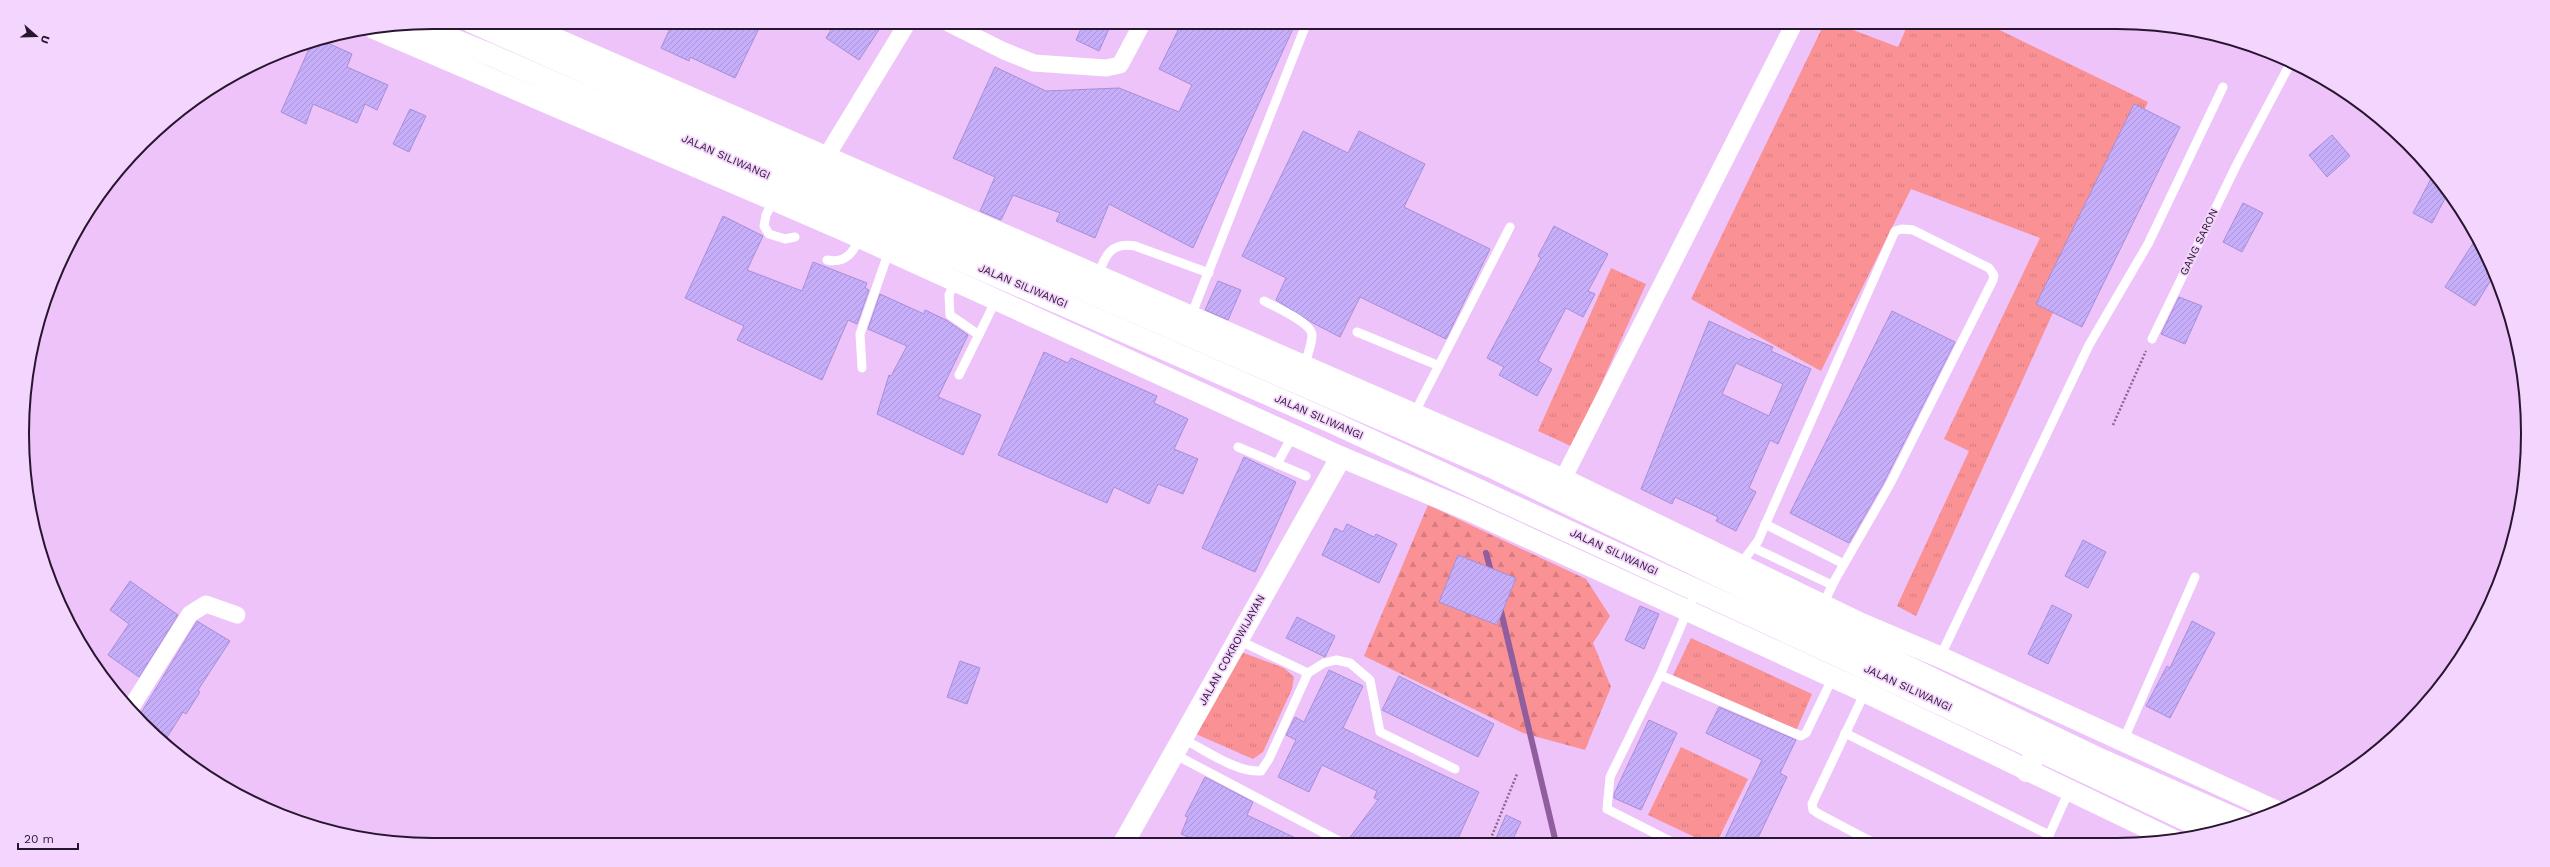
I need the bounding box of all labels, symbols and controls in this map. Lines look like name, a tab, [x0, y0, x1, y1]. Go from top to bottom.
north arrow	[16, 16, 56, 56]
text: U	[37, 33, 52, 45]
street label: JALAN SILIWANGI	[680, 132, 772, 182]
street label: GANG SARON	[2177, 206, 2221, 278]
street label: JALAN SILIWANGI	[976, 261, 1070, 311]
street label: JALAN SILIWANGI	[1273, 392, 1365, 442]
street label: JALAN SILIWANGI	[1568, 526, 1660, 578]
street label: JALAN COKROWIJAYAN	[1196, 592, 1268, 708]
street label: JALAN SILIWANGI	[1862, 662, 1954, 714]
scale bar	[18, 825, 78, 851]
text: 20 m	[24, 832, 54, 846]

